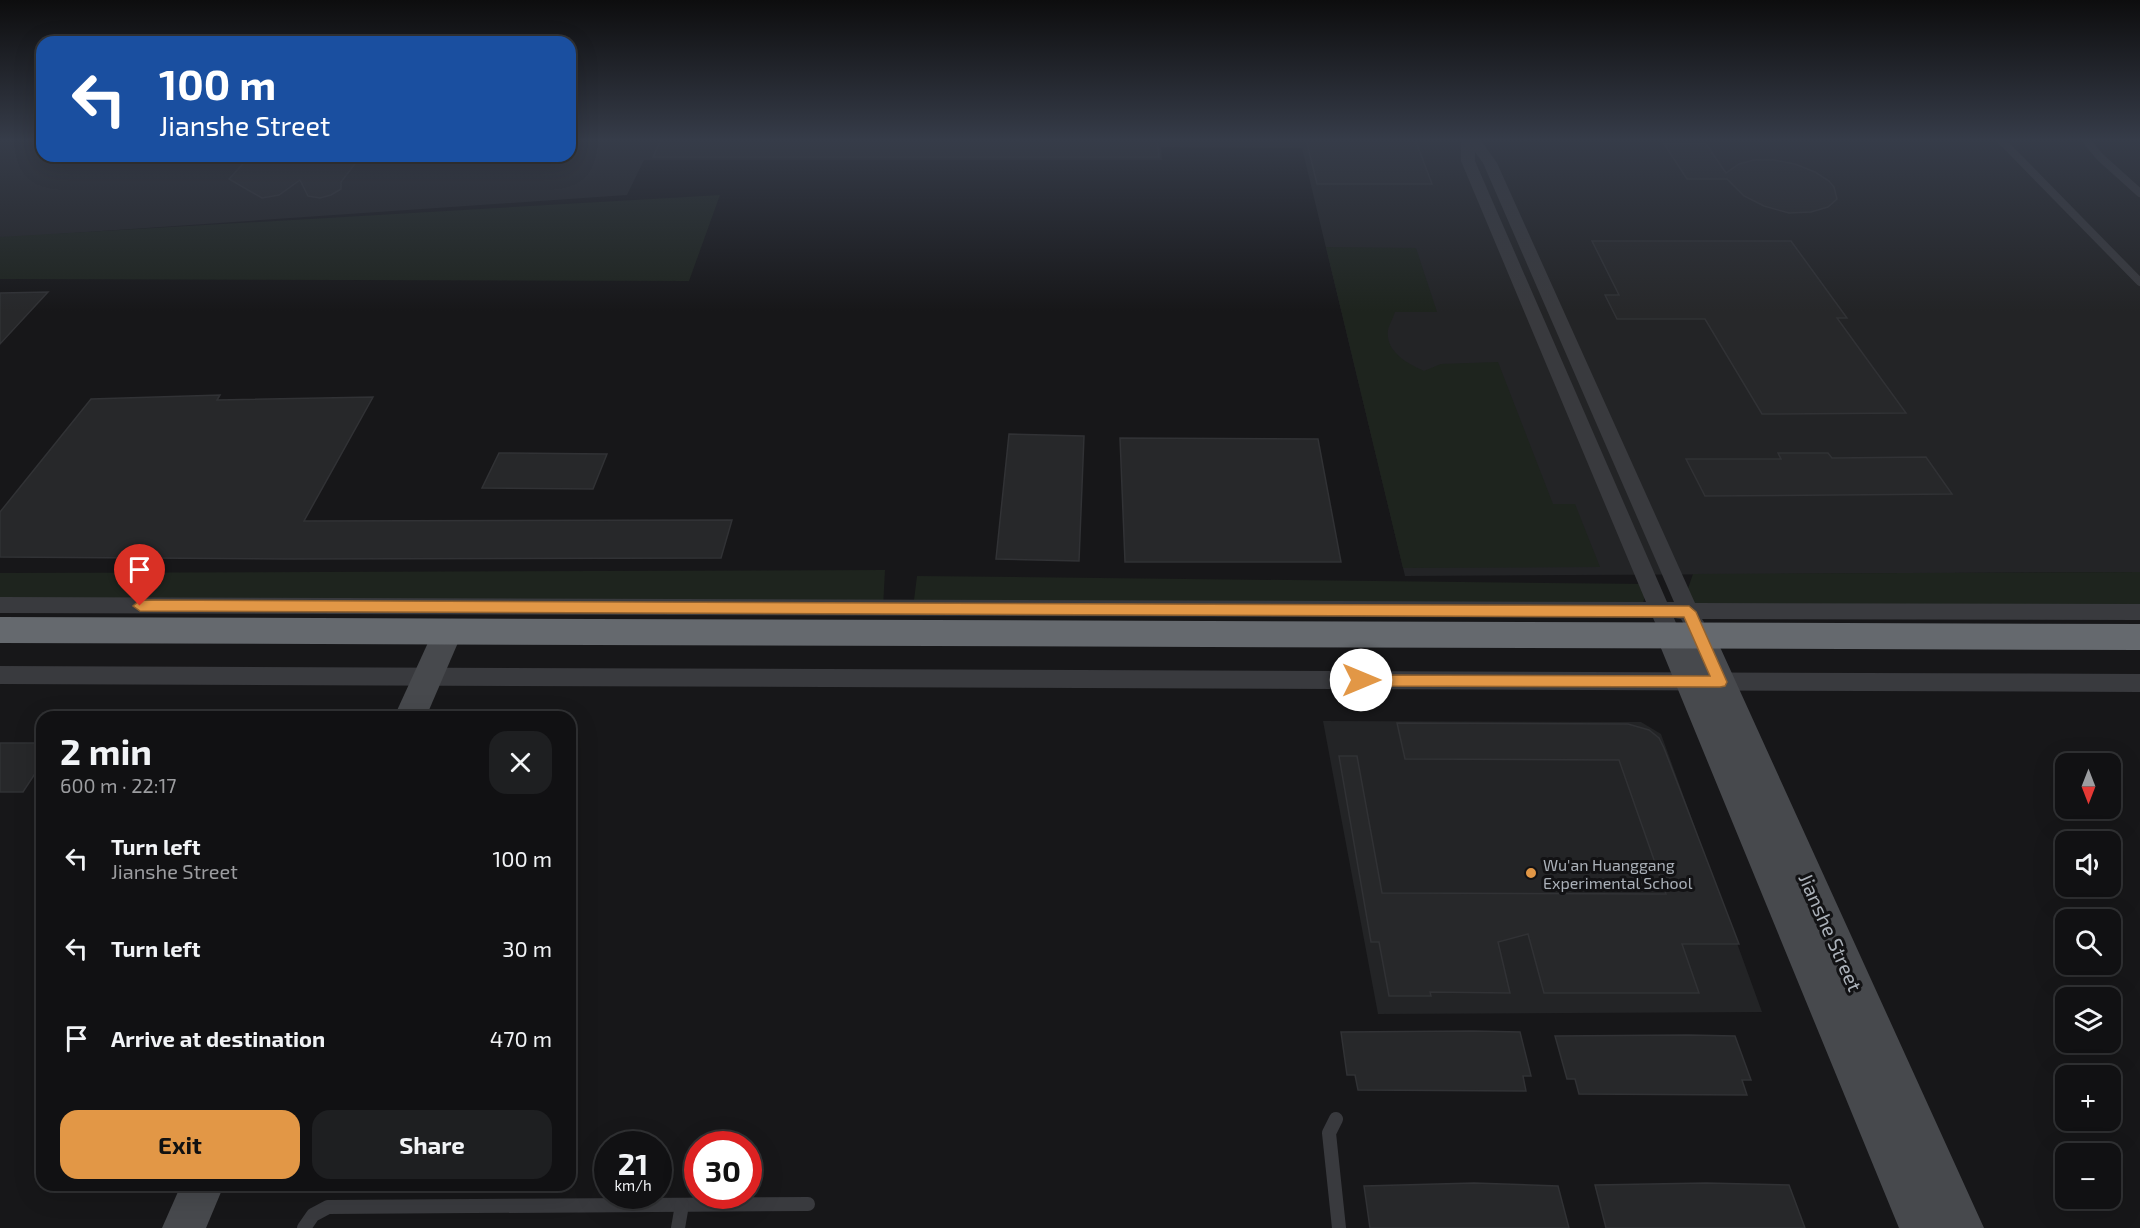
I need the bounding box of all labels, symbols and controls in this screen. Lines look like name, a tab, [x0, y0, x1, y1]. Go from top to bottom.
text: 100 m	[159, 58, 276, 108]
icon: left	[60, 60, 138, 138]
text: Jianshe Street	[159, 109, 330, 141]
pin	[114, 544, 165, 606]
icon: arrive	[123, 553, 156, 586]
position arrow	[1329, 648, 1393, 712]
text: 2 min	[60, 729, 152, 772]
button: close	[489, 731, 552, 794]
north arrow	[2055, 753, 2121, 819]
map controls	[2055, 753, 2121, 1209]
text: 600 m · 22:17	[60, 773, 177, 797]
button: sound	[2055, 831, 2121, 897]
text: Turn left	[111, 833, 200, 859]
icon: left	[60, 842, 93, 875]
text: 100 m	[493, 845, 552, 871]
place label: Wu'an Huanggang Experimental School	[1543, 855, 1693, 892]
text: Jianshe Street	[111, 859, 238, 883]
marker: Wu'an Huanggang Experimental School	[1524, 866, 1538, 880]
street label: Jianshe Street	[1794, 869, 1868, 995]
button: search	[2055, 909, 2121, 975]
icon: left	[60, 932, 93, 965]
text: Turn left	[111, 935, 200, 961]
text: 30 m	[502, 935, 552, 961]
button: layers	[2055, 987, 2121, 1053]
icon: arrive	[60, 1022, 93, 1055]
text: Arrive at destination	[111, 1025, 325, 1051]
text: 470 m	[490, 1025, 552, 1051]
button: +	[2055, 1065, 2121, 1131]
button: Exit	[60, 1110, 300, 1179]
button: Share	[312, 1110, 552, 1179]
speed limit sign: 30	[684, 1131, 762, 1209]
button: −	[2055, 1143, 2121, 1209]
text: 21	[618, 1145, 648, 1181]
text: km/h	[614, 1176, 652, 1194]

